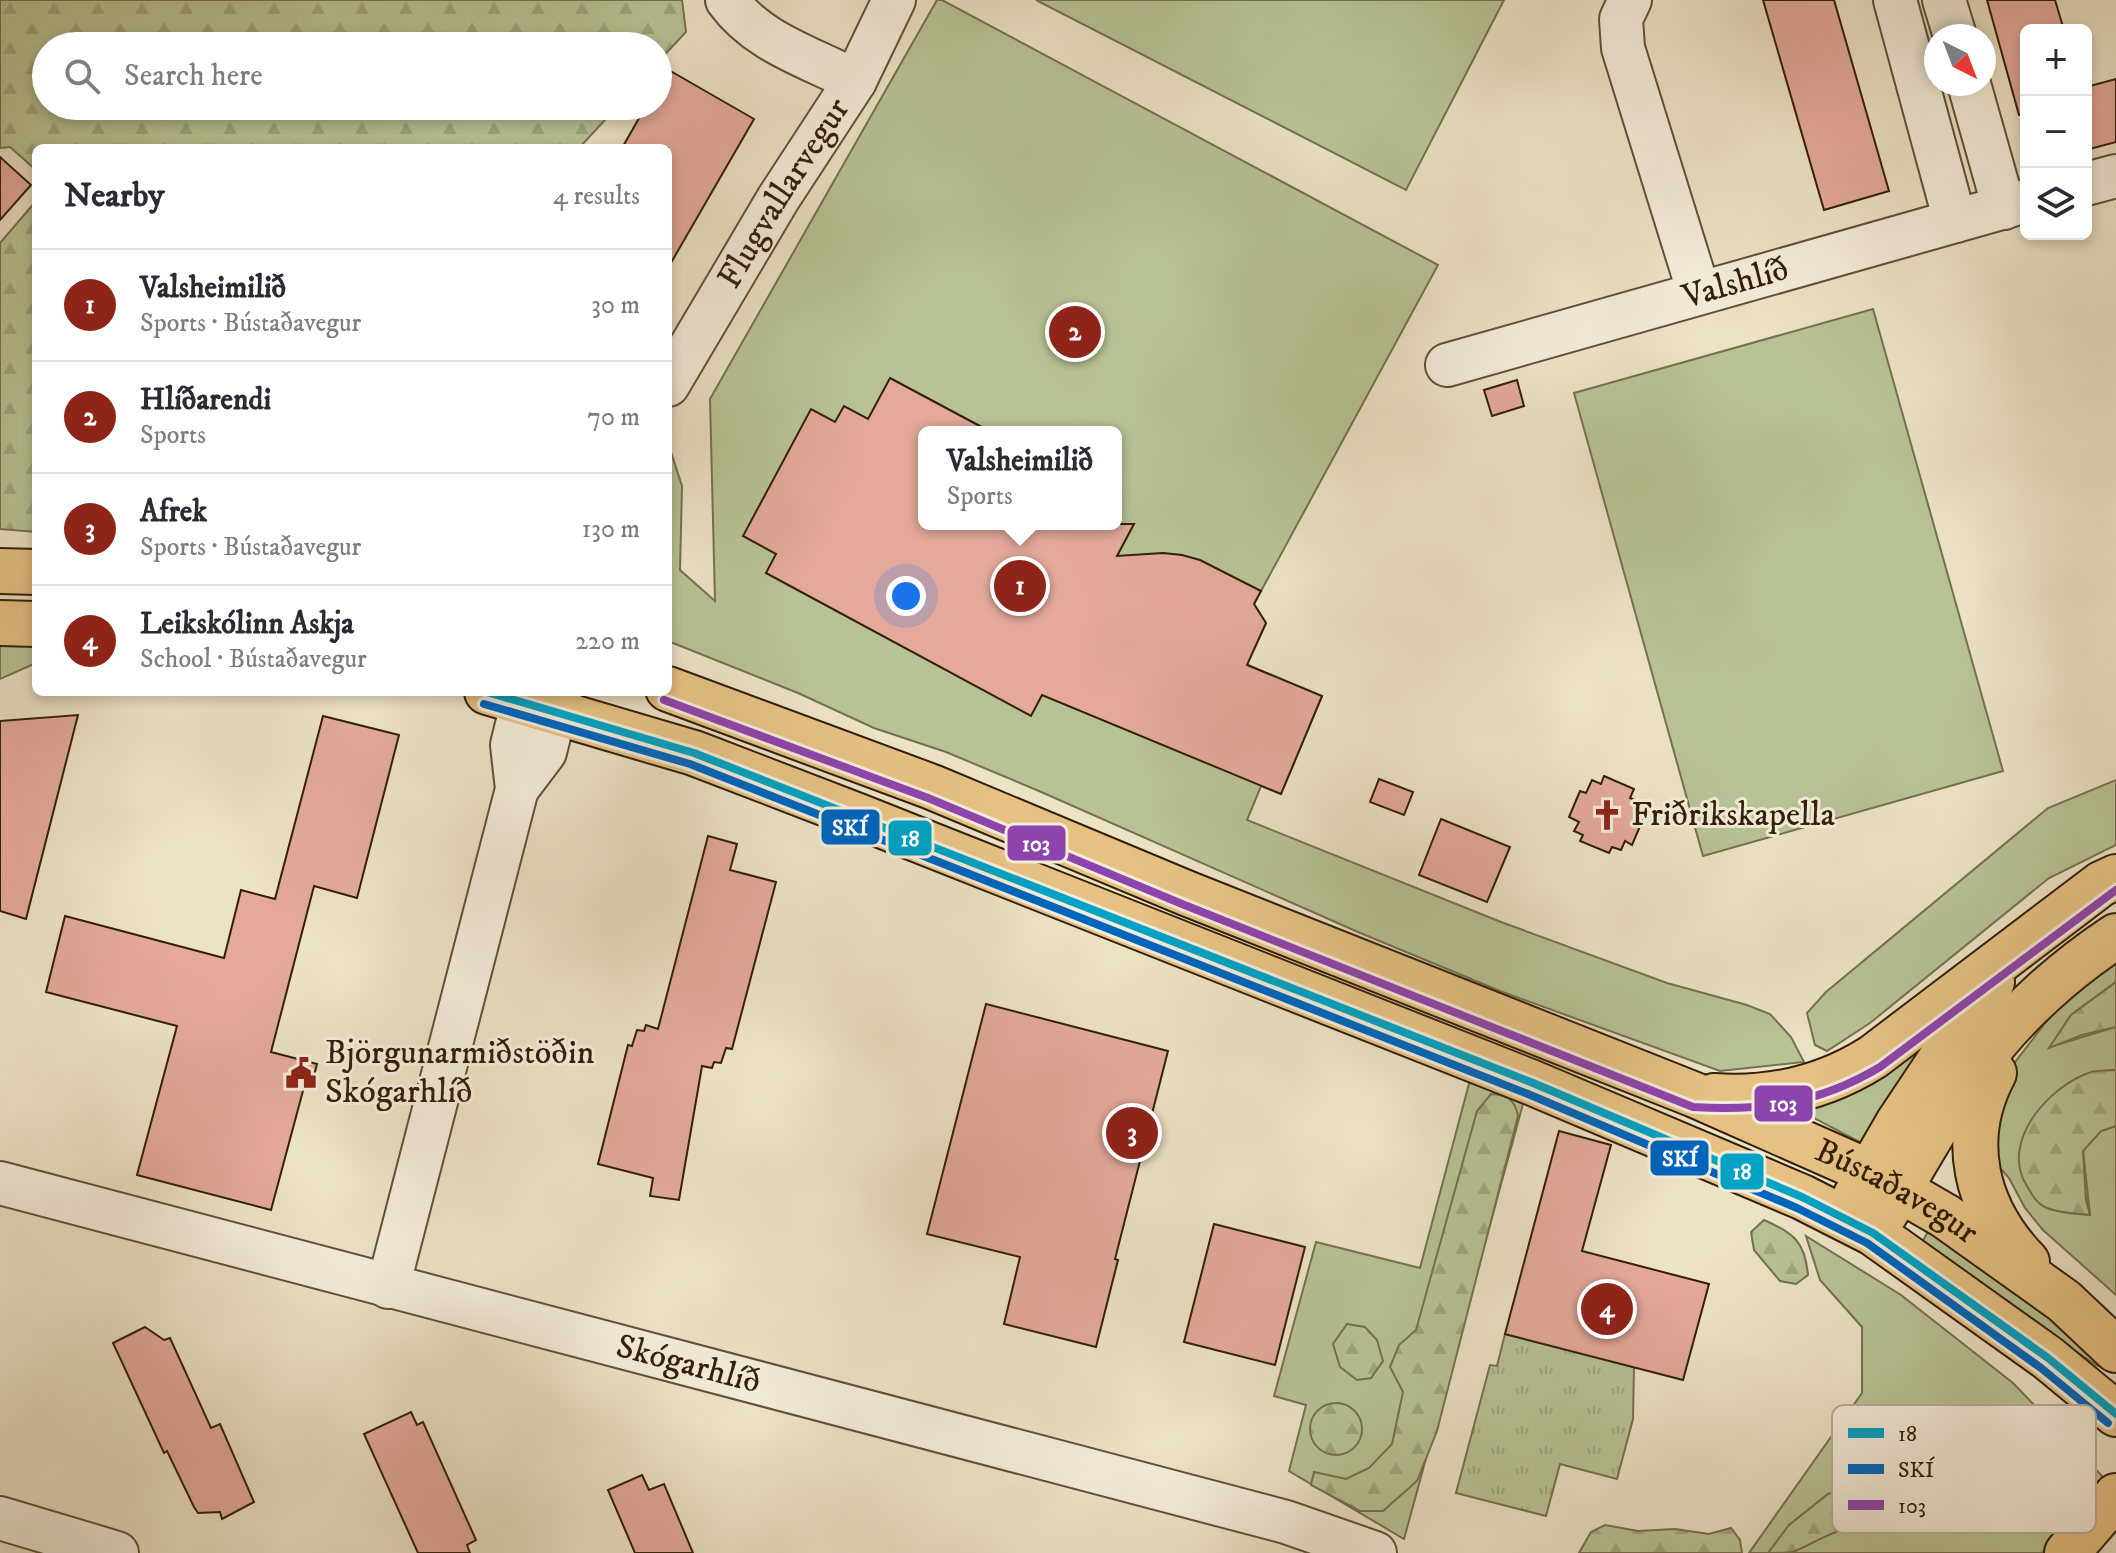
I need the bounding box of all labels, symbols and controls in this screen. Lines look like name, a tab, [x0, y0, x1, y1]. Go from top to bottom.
north arrow	[1924, 24, 1996, 96]
map controls	[2020, 24, 2092, 240]
button: +	[2020, 24, 2092, 96]
search box	[32, 32, 672, 120]
icon: search	[60, 54, 104, 98]
text: Search here	[124, 58, 263, 95]
street label: Flugvallarvegur	[709, 90, 859, 296]
button: −	[2020, 96, 2092, 168]
button: layers	[2020, 168, 2092, 240]
text: Nearby	[64, 175, 165, 217]
text: 4 results	[553, 180, 640, 213]
street label: Valshlíð	[1677, 248, 1794, 319]
text: Valsheimilið	[140, 270, 286, 307]
text: 1	[85, 289, 95, 322]
text: 30 m	[591, 289, 640, 322]
pin: 2	[1049, 302, 1101, 362]
text: Sports · Bústaðavegur	[140, 307, 361, 340]
text: Hlíðarendi	[140, 382, 271, 419]
text: 2	[84, 401, 96, 434]
text: 70 m	[587, 401, 640, 434]
text: Sports	[140, 419, 206, 452]
popup	[918, 426, 1122, 530]
text: Valsheimilið	[947, 443, 1093, 480]
text: Sports	[947, 480, 1013, 513]
text: Afrek	[140, 494, 207, 531]
text: 3	[85, 513, 95, 546]
text: 130 m	[582, 513, 640, 546]
text: Sports · Bústaðavegur	[140, 531, 361, 564]
pin: 1	[994, 556, 1046, 616]
your location	[886, 576, 926, 616]
text: Leikskólinn Askja	[140, 606, 354, 643]
text: 4	[83, 625, 97, 658]
text: 220 m	[575, 625, 640, 658]
text: School · Bústaðavegur	[140, 643, 367, 676]
place label: Friðrikskapella	[1631, 794, 1835, 836]
church icon: Friðrikskapella	[1590, 798, 1624, 832]
line badge: SKÍ	[820, 808, 881, 846]
text: SKÍ	[832, 814, 870, 842]
line badge: 18	[887, 819, 933, 857]
line badge: 103	[1006, 824, 1067, 862]
text: 18	[900, 826, 920, 853]
text: 103	[1022, 831, 1050, 858]
place label: Björgunarmiðstöðin Skógarhlíð	[325, 1032, 595, 1113]
public building icon: Björgunarmiðstöðin Skógarhlíð	[284, 1056, 318, 1090]
line badge: 103	[1753, 1084, 1814, 1123]
text: 103	[1769, 1091, 1797, 1118]
pin: 3	[1106, 1103, 1158, 1163]
street label: Bústaðavegur	[1808, 1130, 1986, 1254]
line badge: SKÍ	[1649, 1139, 1710, 1177]
text: SKÍ	[1662, 1145, 1700, 1173]
line badge: 18	[1719, 1152, 1765, 1191]
text: 18	[1732, 1159, 1752, 1186]
pin: 4	[1581, 1279, 1633, 1339]
street label: Skógarhlíð	[612, 1325, 765, 1404]
legend	[1832, 1405, 2096, 1533]
text: 18	[1898, 1421, 1917, 1448]
text: SKÍ	[1898, 1456, 1935, 1484]
text: 103	[1898, 1493, 1926, 1520]

